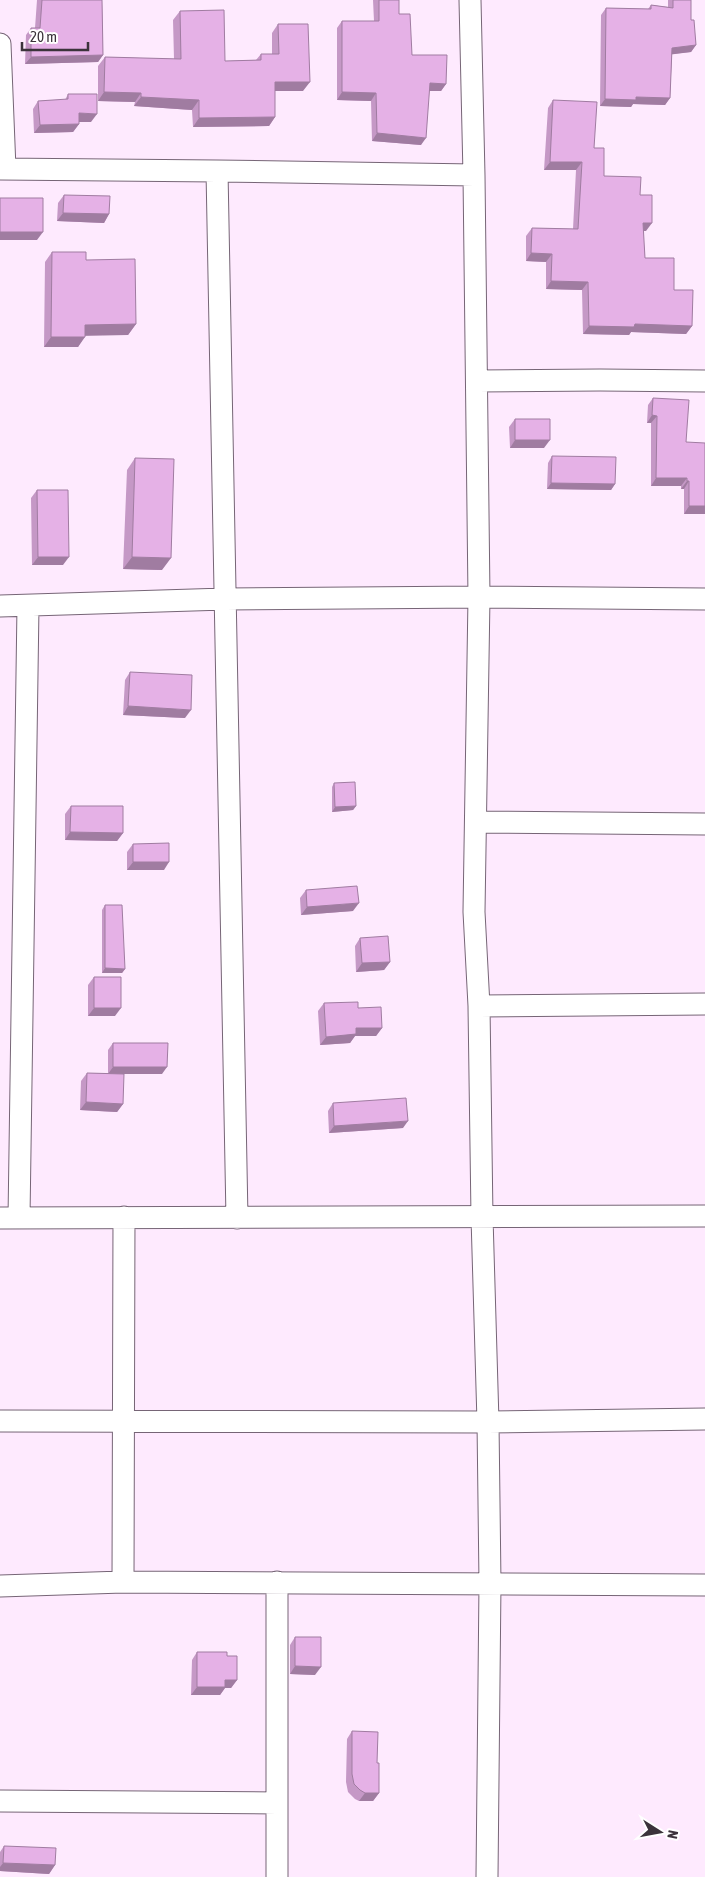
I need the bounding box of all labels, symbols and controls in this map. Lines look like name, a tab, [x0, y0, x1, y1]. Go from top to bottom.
scale bar	[22, 20, 89, 52]
text: 20 m	[30, 28, 57, 45]
north arrow	[635, 1807, 685, 1857]
text: N	[664, 1829, 681, 1840]

